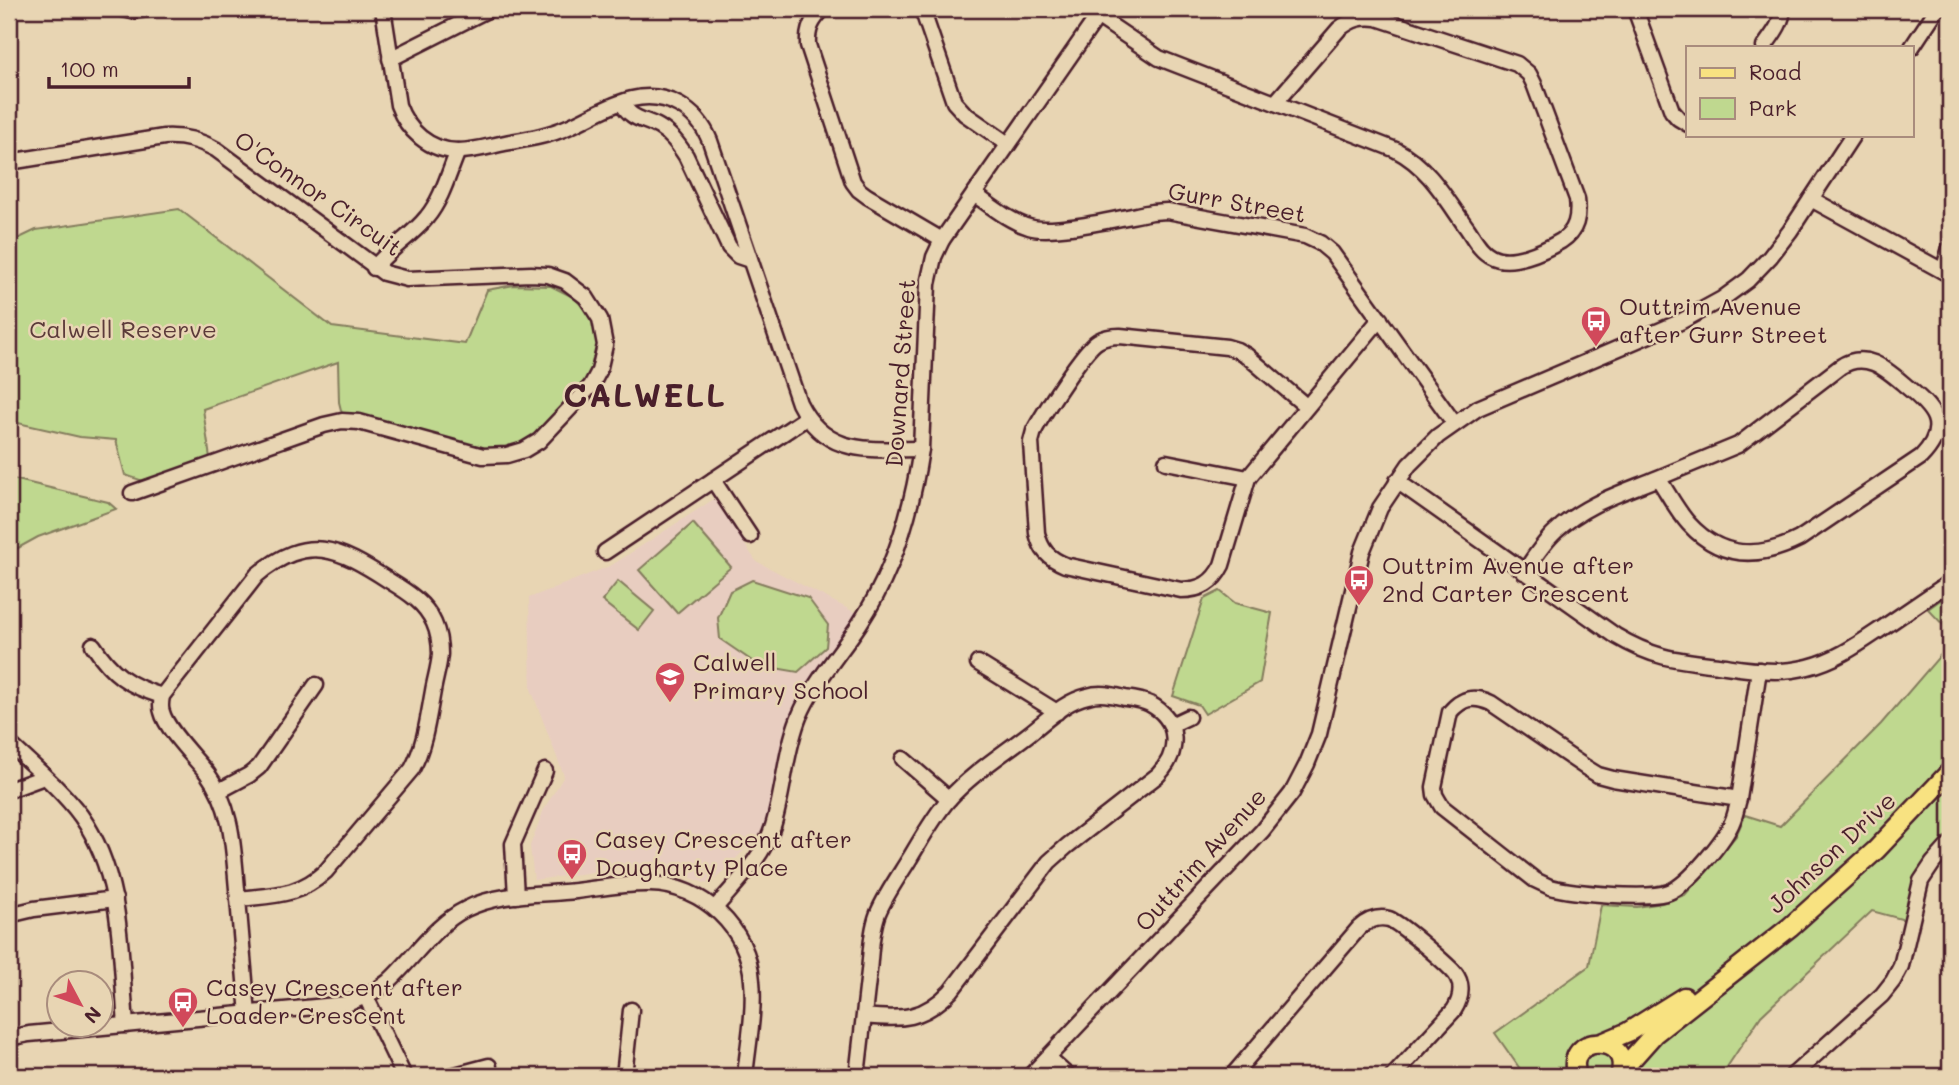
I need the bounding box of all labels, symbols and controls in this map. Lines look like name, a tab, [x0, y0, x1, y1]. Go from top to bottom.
scale bar	[49, 46, 189, 90]
legend	[1686, 46, 1913, 136]
text: 100 m	[60, 55, 119, 82]
text: Road	[1749, 58, 1801, 85]
text: Park	[1749, 94, 1797, 121]
street label: O'Connor Circuit	[229, 123, 409, 262]
street label: Gurr Street	[1166, 174, 1308, 229]
street label: Downard Street	[877, 278, 922, 468]
place label: Outtrim Avenue after Gurr Street	[1619, 290, 1828, 349]
bus stop icon: Outtrim Avenue after Gurr Street	[1579, 304, 1613, 348]
park label: Calwell Reserve	[29, 313, 217, 344]
district label: CALWELL	[563, 373, 727, 415]
place label: Outtrim Avenue after 2nd Carter Crescent	[1382, 549, 1634, 608]
bus stop icon: Outtrim Avenue after 2nd Carter Crescent	[1342, 563, 1376, 607]
place label: Calwell Primary School	[693, 646, 869, 705]
school or university icon: Calwell Primary School	[653, 660, 687, 704]
street label: Outtrim Avenue	[1127, 781, 1272, 937]
street label: Johnson Drive	[1760, 784, 1902, 919]
place label: Casey Crescent after Dougharty Place	[595, 823, 852, 882]
bus stop icon: Casey Crescent after Dougharty Place	[555, 837, 589, 881]
north arrow	[46, 970, 116, 1040]
place label: Casey Crescent after Loader Crescent	[206, 971, 463, 1030]
bus stop icon: Casey Crescent after Loader Crescent	[166, 985, 200, 1029]
text: N	[79, 1002, 107, 1029]

